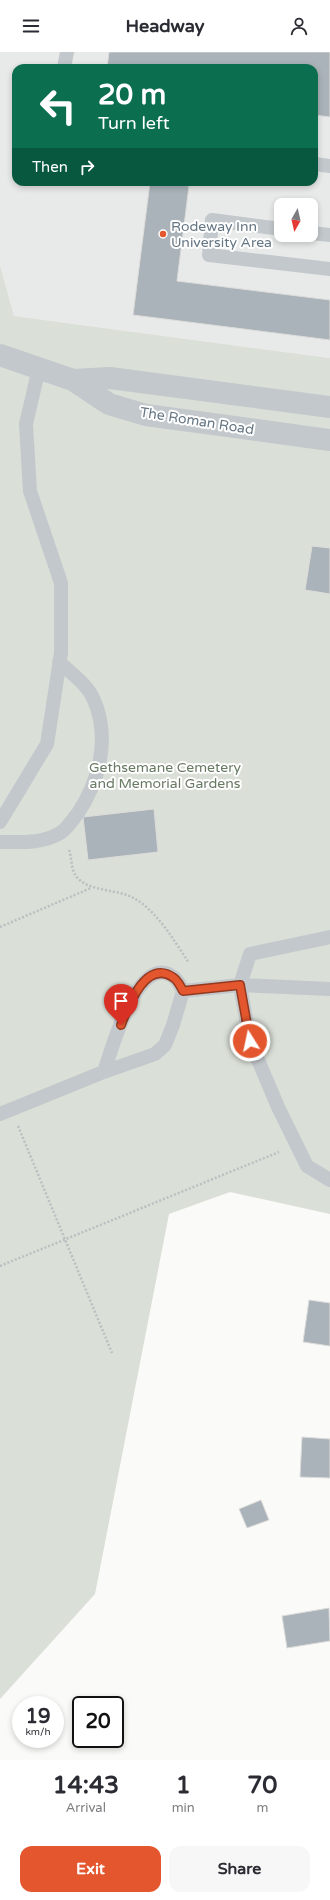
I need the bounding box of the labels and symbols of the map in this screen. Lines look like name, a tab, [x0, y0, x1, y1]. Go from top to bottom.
north arrow	[274, 198, 318, 242]
place label: Rodeway Inn University Area	[171, 218, 272, 251]
marker: Rodeway Inn University Area	[158, 229, 168, 239]
street label: The Roman Road	[139, 404, 255, 438]
park label: Gethsemane Cemetery and Memorial Gardens	[89, 759, 242, 792]
pin	[104, 984, 138, 1025]
position arrow	[229, 1020, 271, 1062]
speed limit sign: 20	[72, 1696, 124, 1748]

